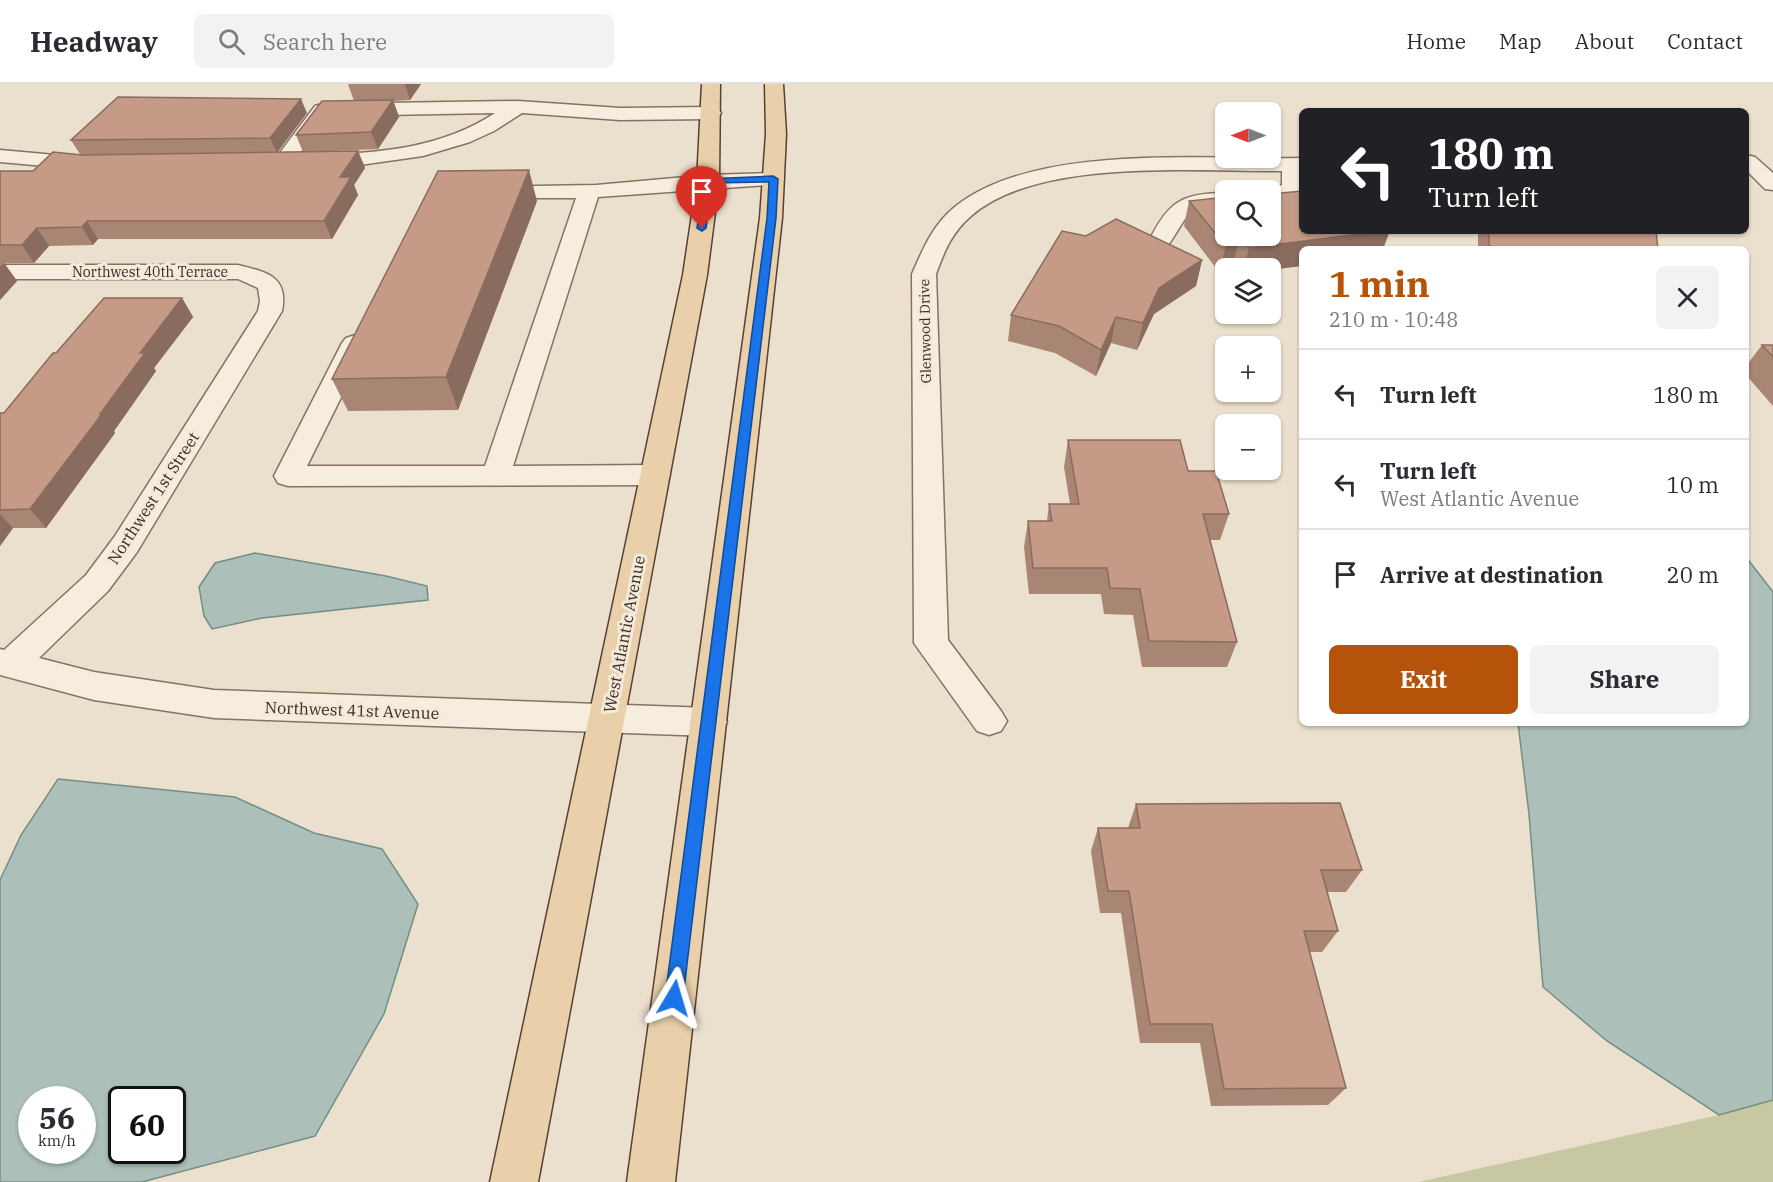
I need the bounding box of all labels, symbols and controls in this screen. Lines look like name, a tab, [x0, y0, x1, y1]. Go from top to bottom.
search box	[194, 14, 614, 68]
text: Headway	[30, 23, 158, 60]
icon: search	[215, 25, 248, 58]
text: Search here	[263, 27, 387, 56]
text: Home	[1406, 27, 1466, 55]
text: Map	[1499, 27, 1542, 55]
text: About	[1575, 27, 1634, 55]
text: Contact	[1667, 27, 1743, 55]
north arrow	[1215, 102, 1281, 168]
map controls	[1215, 102, 1281, 480]
text: 180 m	[1428, 126, 1554, 181]
icon: left	[1329, 132, 1407, 210]
pin	[676, 166, 727, 228]
icon: arrive	[685, 175, 718, 208]
text: Turn left	[1428, 179, 1539, 214]
button: search	[1215, 180, 1281, 246]
button: layers	[1215, 258, 1281, 324]
text: 1 min	[1329, 260, 1430, 307]
street label: Northwest 40th Terrace	[72, 263, 228, 281]
button: close	[1656, 266, 1719, 329]
street label: Glenwood Drive	[915, 279, 935, 383]
text: 210 m · 10:48	[1329, 306, 1458, 333]
button: +	[1215, 336, 1281, 402]
icon: left	[1329, 378, 1362, 411]
text: Turn left	[1380, 380, 1476, 409]
text: 180 m	[1653, 380, 1719, 409]
button: −	[1215, 414, 1281, 480]
street label: Northwest 1st Street	[103, 428, 203, 568]
text: Turn left	[1380, 456, 1476, 485]
icon: left	[1329, 468, 1362, 501]
text: 10 m	[1667, 470, 1719, 499]
text: West Atlantic Avenue	[1380, 485, 1579, 512]
street label: West Atlantic Avenue	[599, 554, 649, 714]
icon: arrive	[1329, 558, 1362, 591]
text: Arrive at destination	[1380, 560, 1603, 589]
text: 20 m	[1667, 560, 1719, 589]
button: Exit	[1329, 645, 1518, 714]
button: Share	[1530, 645, 1719, 714]
street label: Northwest 41st Avenue	[264, 697, 440, 723]
position arrow	[642, 966, 706, 1030]
speed limit sign: 60	[108, 1086, 186, 1164]
text: 56	[39, 1098, 75, 1137]
text: km/h	[38, 1131, 76, 1150]

